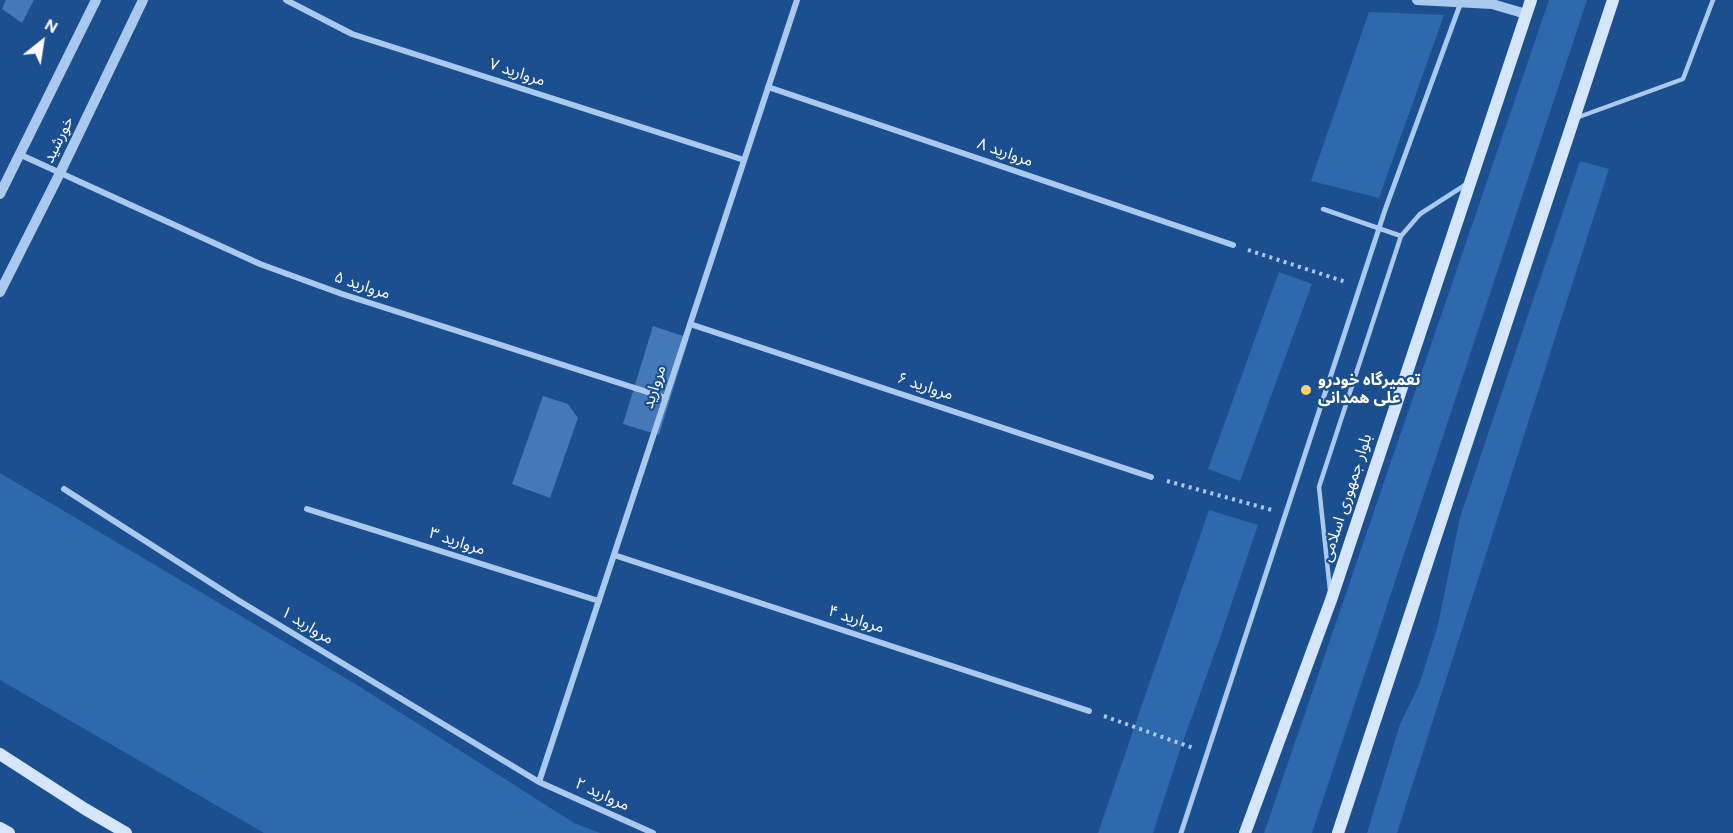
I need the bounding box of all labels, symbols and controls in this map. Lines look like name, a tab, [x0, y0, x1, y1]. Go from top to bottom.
north arrow	[12, 12, 72, 72]
text: N	[41, 14, 62, 38]
street label: مروارید ۷	[487, 55, 547, 91]
street label: خورشید	[40, 114, 78, 166]
street label: مروارید ۸	[975, 135, 1035, 171]
street label: مروارید ۵	[332, 268, 392, 304]
street label: مروارید	[639, 363, 671, 411]
street label: مروارید ۶	[895, 369, 955, 405]
place label: تعمیرگاه خودرو علی همدانی	[1318, 371, 1421, 409]
marker: تعمیرگاه خودرو علی همدانی	[1299, 383, 1313, 397]
street label: بلوار جمهوری اسلامی	[1317, 432, 1377, 564]
street label: مروارید ۳	[427, 524, 487, 560]
street label: مروارید ۴	[826, 602, 886, 638]
street label: مروارید ۱	[277, 603, 337, 649]
street label: مروارید ۲	[572, 774, 632, 816]

